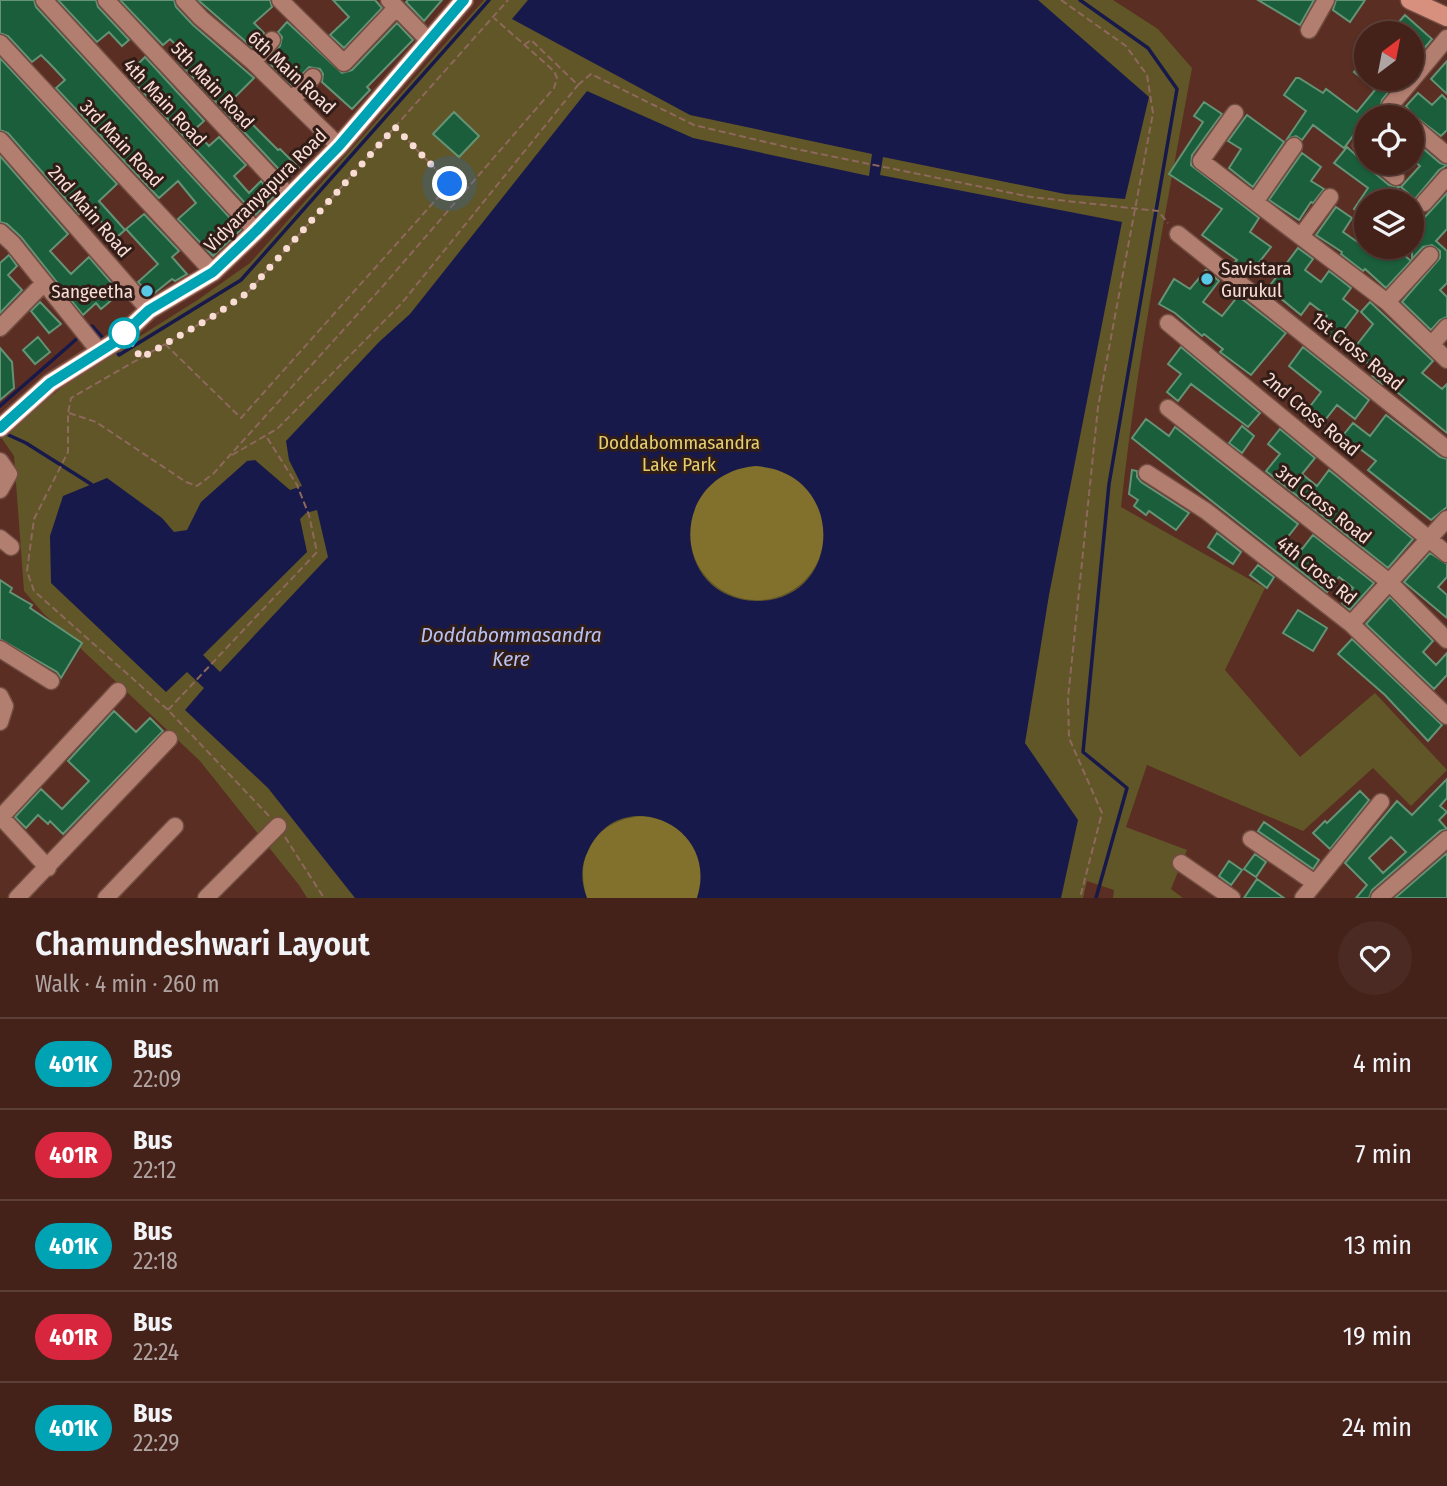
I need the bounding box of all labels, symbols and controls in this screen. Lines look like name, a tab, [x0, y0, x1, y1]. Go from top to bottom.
north arrow	[1354, 21, 1424, 91]
map controls	[1354, 21, 1424, 259]
street label: 6th Main Road	[243, 26, 340, 119]
street label: 5th Main Road	[166, 37, 259, 134]
street label: 4th Main Road	[118, 54, 211, 151]
street label: 3rd Main Road	[75, 95, 168, 192]
button: locate	[1354, 105, 1424, 175]
street label: Vidyaranyapura Road	[199, 124, 332, 257]
street label: 2nd Main Road	[43, 161, 136, 262]
your location	[432, 166, 467, 201]
button: layers	[1354, 189, 1424, 259]
place label: Savistara Gurukul	[1221, 257, 1292, 302]
marker: Savistara Gurukul	[1199, 271, 1215, 287]
place label: Sangeetha	[51, 280, 133, 303]
marker: Sangeetha	[139, 283, 155, 299]
street label: 1st Cross Road	[1307, 307, 1408, 395]
unlabelled marker	[109, 318, 139, 348]
street label: 2nd Cross Road	[1259, 368, 1364, 461]
park label: Doddabommasandra Lake Park	[598, 431, 760, 476]
street label: 3rd Cross Road	[1271, 460, 1376, 549]
street label: 4th Cross Rd	[1272, 531, 1361, 610]
water label: Doddabommasandra Kere	[420, 622, 602, 672]
button: heart	[1338, 921, 1412, 995]
text: Chamundeshwari Layout	[35, 924, 370, 964]
text: Walk · 4 min · 260 m	[35, 970, 220, 998]
text: Bus	[133, 1034, 172, 1065]
text: 4 min	[1353, 1048, 1412, 1079]
text: 401K	[49, 1050, 98, 1078]
text: 22:09	[133, 1065, 181, 1093]
text: Bus	[133, 1125, 172, 1156]
text: 7 min	[1355, 1139, 1412, 1170]
text: 401R	[49, 1141, 98, 1169]
text: 22:12	[133, 1156, 176, 1184]
text: Bus	[133, 1216, 172, 1247]
text: 13 min	[1344, 1230, 1412, 1261]
text: 401K	[49, 1232, 98, 1260]
text: 22:18	[133, 1247, 178, 1275]
text: Bus	[133, 1307, 172, 1338]
text: 19 min	[1343, 1321, 1412, 1352]
text: 401R	[49, 1323, 98, 1351]
text: 22:24	[133, 1338, 179, 1366]
text: Bus	[133, 1398, 172, 1429]
text: 24 min	[1342, 1412, 1412, 1443]
text: 401K	[49, 1414, 98, 1442]
text: 22:29	[133, 1429, 179, 1457]

